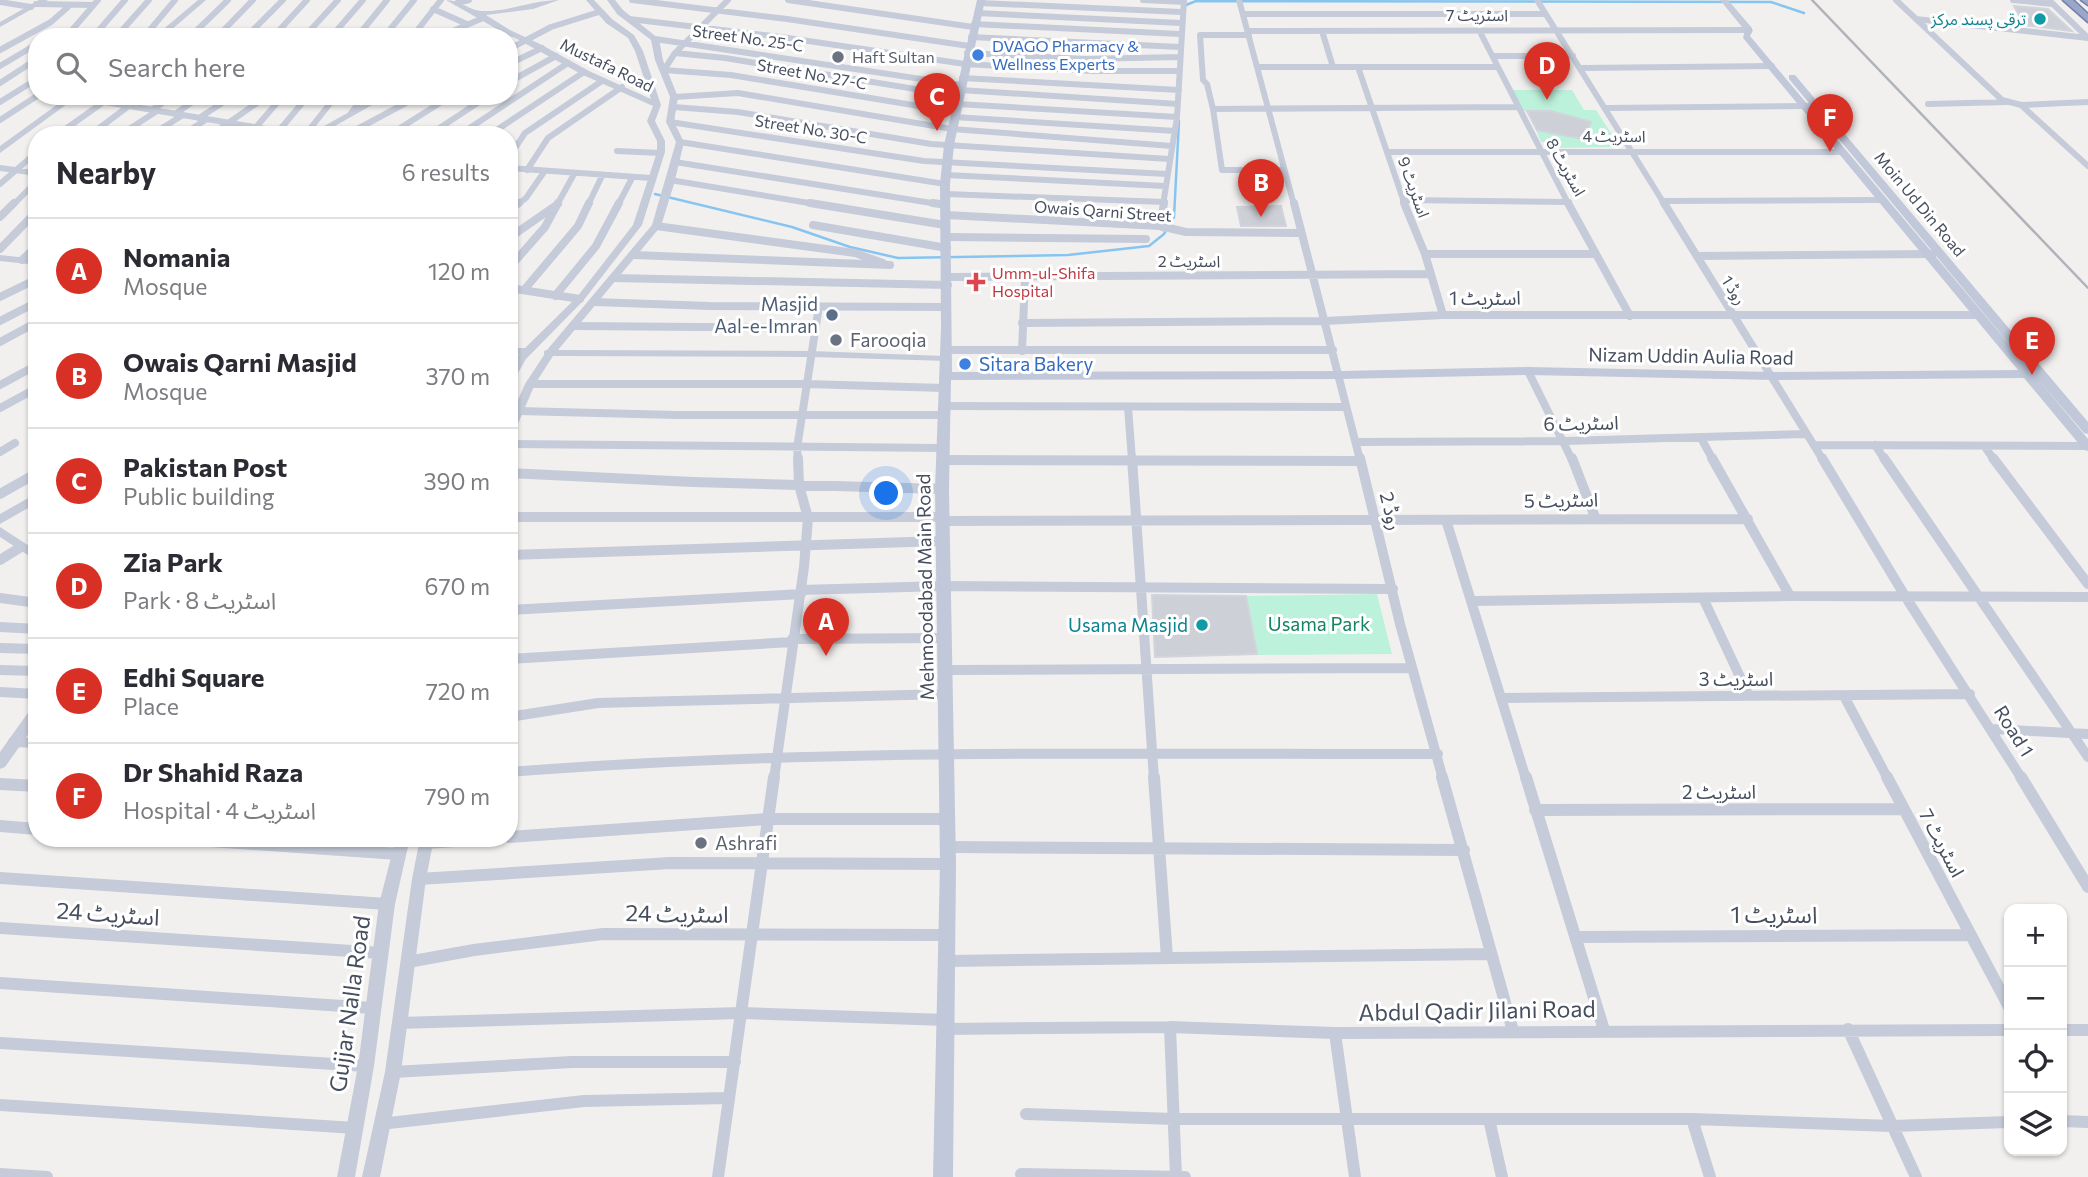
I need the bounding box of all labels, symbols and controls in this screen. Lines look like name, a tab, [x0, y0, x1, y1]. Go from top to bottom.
street label: اسٹریٹ 7	[1446, 5, 1508, 25]
place label: ترقی پسند مرکز	[1930, 9, 2026, 30]
marker: ترقی پسند مرکز	[2032, 11, 2048, 27]
street label: Street No. 25-C	[691, 20, 805, 55]
search box	[28, 28, 518, 105]
street label: Mustafa Road	[558, 34, 657, 95]
place label: DVAGO Pharmacy & Wellness Experts	[992, 36, 1139, 73]
pin: D	[1524, 42, 1570, 100]
place label: Haft Sultan	[852, 47, 935, 66]
marker: DVAGO Pharmacy & Wellness Experts	[970, 47, 986, 63]
icon: search	[52, 48, 90, 86]
marker: Haft Sultan	[830, 49, 846, 65]
text: Search here	[108, 51, 246, 82]
street label: Street No. 27-C	[756, 54, 869, 93]
pin: C	[914, 73, 960, 131]
pin: F	[1807, 94, 1853, 152]
street label: Street No. 30-C	[753, 110, 869, 147]
street label: اسٹریٹ 4	[1582, 126, 1646, 146]
street label: اسٹریٹ 8	[1542, 134, 1590, 200]
street label: Moin Ud Din Road	[1871, 148, 1970, 260]
text: Nearby	[56, 153, 156, 190]
street label: اسٹریٹ 9	[1394, 154, 1434, 220]
text: 6 results	[402, 158, 490, 186]
pin: B	[1238, 159, 1284, 217]
street label: Owais Qarni Street	[1034, 196, 1173, 225]
text: Nomania	[123, 241, 230, 272]
street label: اسٹریٹ 2	[1158, 251, 1220, 271]
text: A	[71, 257, 87, 285]
text: 120 m	[428, 257, 490, 285]
place label: Umm-ul-Shifa Hospital	[992, 263, 1095, 300]
text: Mosque	[123, 272, 207, 300]
marker: Umm-ul-Shifa Hospital	[966, 272, 986, 292]
street label: روڈ 1	[1717, 272, 1751, 308]
street label: اسٹریٹ 1	[1449, 286, 1521, 310]
place label: Masjid Aal-e-Imran	[714, 292, 818, 337]
marker: Masjid Aal-e-Imran	[824, 307, 840, 323]
pin: E	[2009, 317, 2055, 375]
place label: Farooqia	[850, 328, 926, 351]
marker: Farooqia	[828, 332, 844, 348]
street label: Nizam Uddin Aulia Road	[1588, 342, 1794, 369]
text: Owais Qarni Masjid	[123, 346, 357, 377]
place label: Sitara Bakery	[979, 352, 1093, 375]
marker: Sitara Bakery	[957, 356, 973, 372]
text: B	[71, 362, 87, 390]
text: 370 m	[425, 362, 490, 390]
text: Mosque	[123, 377, 207, 405]
street label: اسٹریٹ 6	[1543, 410, 1619, 436]
text: Pakistan Post	[123, 451, 287, 482]
text: C	[71, 467, 87, 495]
text: 390 m	[423, 467, 490, 495]
street label: Mehmoodabad Main Road	[911, 473, 938, 701]
your location	[869, 476, 903, 510]
text: Public building	[123, 482, 274, 510]
street label: اسٹریٹ 5	[1524, 487, 1598, 513]
street label: روڈ 2	[1375, 489, 1407, 533]
text: Zia Park	[123, 546, 223, 577]
text: D	[71, 572, 87, 600]
text: 670 m	[425, 572, 490, 600]
text: Park · اسٹریٹ 8	[123, 586, 276, 614]
pin: A	[803, 598, 849, 656]
park label: Usama Park	[1268, 612, 1370, 635]
place label: Usama Masjid	[1068, 613, 1188, 636]
marker: Usama Masjid	[1194, 617, 1210, 633]
text: Edhi Square	[123, 661, 264, 692]
street label: اسٹریٹ 3	[1699, 667, 1773, 691]
text: E	[72, 677, 86, 705]
text: 720 m	[426, 677, 490, 705]
text: Place	[123, 692, 179, 720]
street label: Road 1	[1990, 701, 2039, 761]
text: Dr Shahid Raza	[123, 756, 303, 787]
street label: اسٹریٹ 2	[1682, 780, 1756, 804]
text: F	[72, 782, 86, 810]
text: 790 m	[424, 782, 490, 810]
text: Hospital · اسٹریٹ 4	[123, 796, 316, 824]
street label: اسٹریٹ 7	[1914, 805, 1970, 881]
place label: Ashrafi	[715, 831, 777, 854]
marker: Ashrafi	[693, 835, 709, 851]
street label: اسٹریٹ 24	[56, 895, 160, 932]
street label: اسٹریٹ 24	[625, 898, 729, 929]
street label: اسٹریٹ 1	[1731, 900, 1817, 929]
map controls	[2004, 904, 2067, 1156]
button: +	[2004, 904, 2067, 967]
street label: Gujjar Nalla Road	[323, 914, 375, 1094]
button: −	[2004, 967, 2067, 1030]
street label: Abdul Qadir Jilani Road	[1358, 994, 1596, 1026]
button: locate	[2004, 1030, 2067, 1093]
button: layers	[2004, 1093, 2067, 1156]

